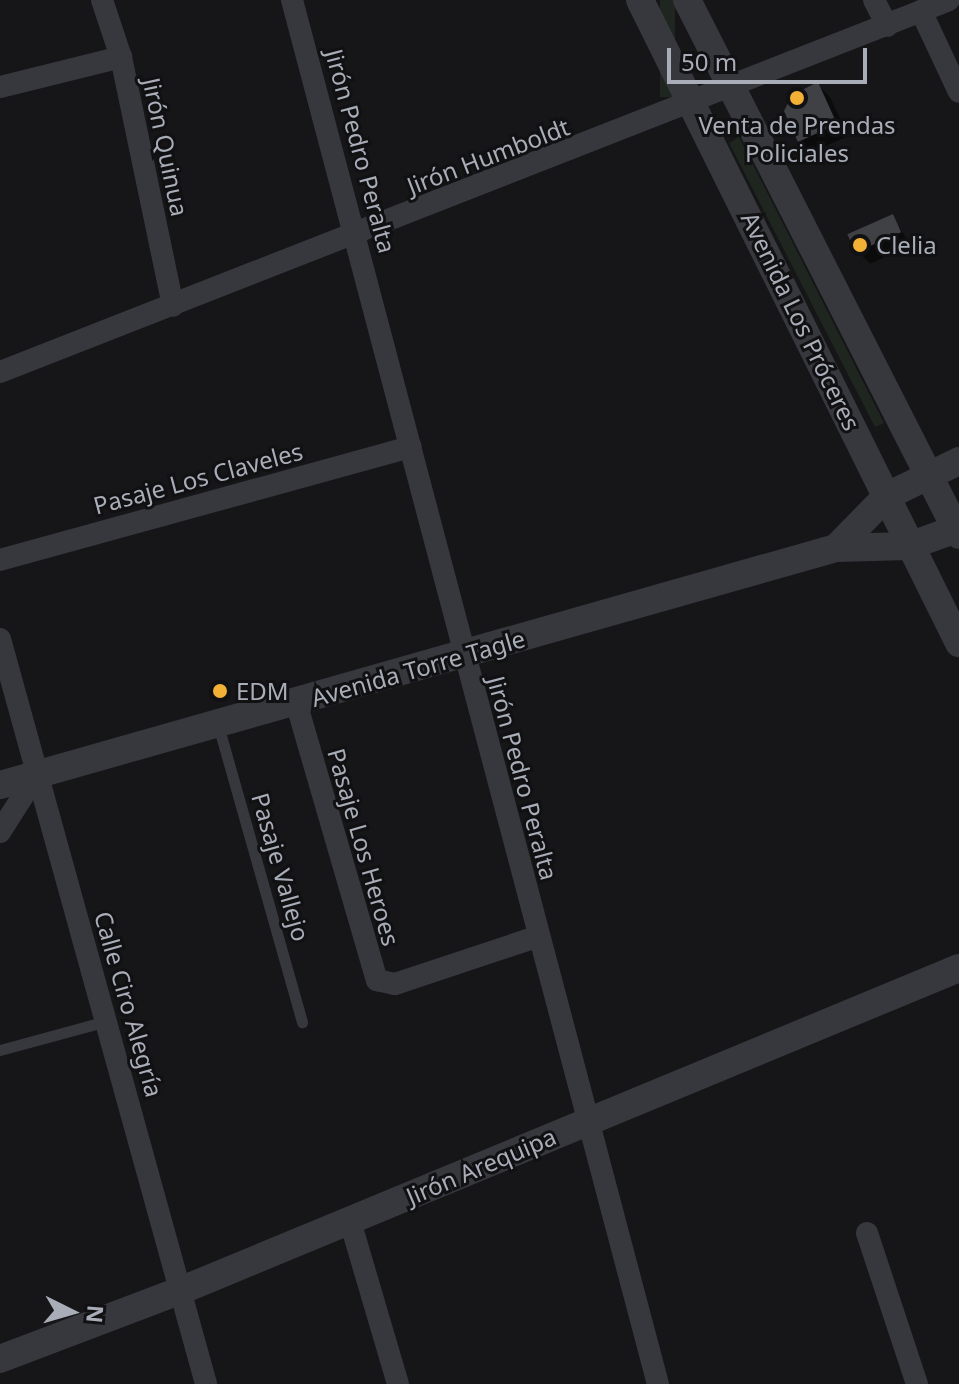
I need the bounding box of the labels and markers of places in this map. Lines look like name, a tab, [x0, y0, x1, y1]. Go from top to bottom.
marker: Venta de Prendas Policiales	[788, 89, 806, 107]
place label: Venta de Prendas Policiales	[698, 111, 896, 167]
place label: Clelia	[876, 231, 937, 259]
marker: Clelia	[851, 236, 869, 254]
place label: EDM	[236, 677, 289, 705]
marker: EDM	[211, 682, 229, 700]

